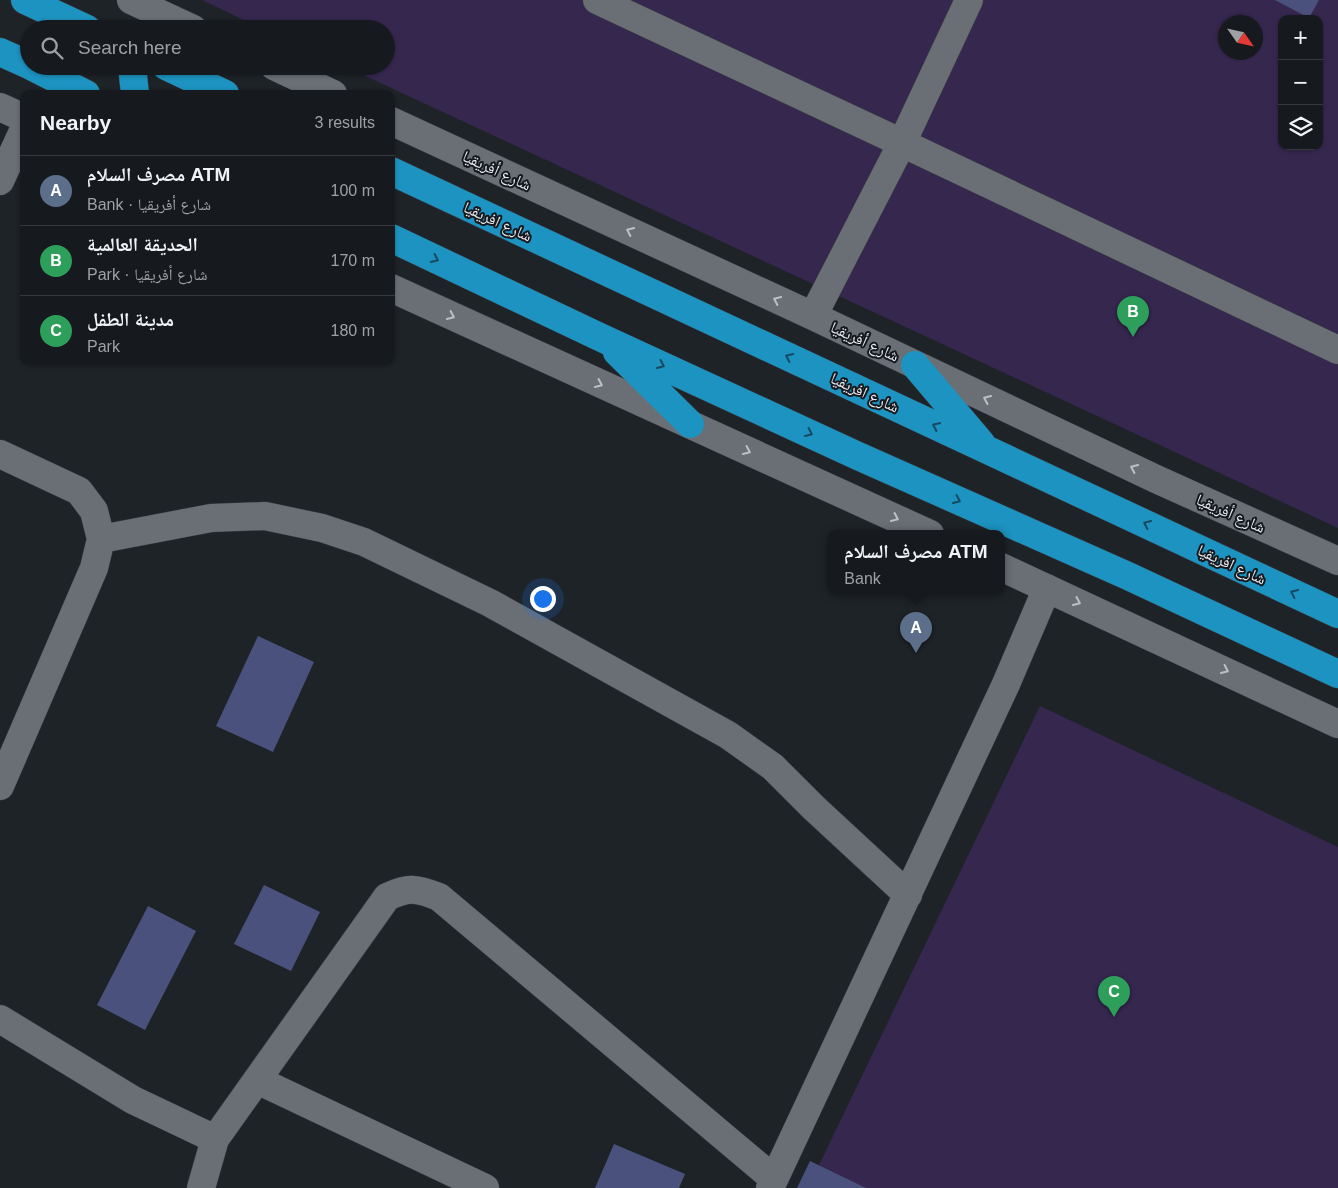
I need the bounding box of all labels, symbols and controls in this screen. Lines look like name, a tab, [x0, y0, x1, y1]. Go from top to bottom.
north arrow	[1218, 15, 1263, 60]
map controls	[1278, 15, 1323, 150]
button: +	[1278, 15, 1323, 60]
search box	[20, 20, 395, 75]
icon: search	[38, 34, 66, 62]
text: Search here	[78, 37, 182, 58]
button: −	[1278, 60, 1323, 105]
button: layers	[1278, 105, 1323, 150]
text: Nearby	[40, 111, 111, 134]
text: 3 results	[315, 114, 375, 131]
street label: شارع أفريقيا	[459, 147, 534, 195]
text: مصرف السلام ATM	[87, 164, 230, 185]
text: A	[50, 182, 62, 199]
text: 100 m	[331, 182, 375, 199]
text: Bank · شارع أفريقيا	[87, 196, 211, 213]
street label: شارع افريقيا	[460, 198, 535, 246]
one-way arrow	[626, 227, 635, 238]
text: الحديقة العالمية	[87, 234, 198, 255]
text: B	[50, 252, 62, 269]
text: 170 m	[331, 252, 375, 269]
one-way arrow	[430, 252, 439, 263]
text: Park · شارع أفريقيا	[87, 266, 207, 283]
one-way arrow	[773, 295, 782, 306]
pin: B	[1117, 296, 1149, 337]
text: مدينة الطفل	[87, 309, 174, 330]
one-way arrow	[446, 309, 455, 320]
street label: شارع أفريقيا	[827, 318, 902, 366]
text: C	[50, 322, 62, 339]
text: 180 m	[331, 322, 375, 339]
text: Park	[87, 338, 120, 355]
one-way arrow	[785, 352, 794, 363]
one-way arrow	[656, 359, 665, 370]
street label: شارع افريقيا	[827, 369, 902, 417]
one-way arrow	[594, 378, 603, 388]
one-way arrow	[984, 395, 993, 405]
one-way arrow	[932, 421, 941, 432]
one-way arrow	[804, 427, 813, 438]
one-way arrow	[742, 444, 751, 455]
one-way arrow	[1130, 464, 1139, 475]
street label: شارع أفريقيا	[1193, 490, 1268, 538]
one-way arrow	[952, 494, 961, 505]
one-way arrow	[890, 512, 899, 523]
one-way arrow	[1143, 520, 1152, 530]
popup	[827, 530, 1005, 595]
text: مصرف السلام ATM	[844, 541, 988, 562]
street label: شارع افريقيا	[1194, 541, 1269, 589]
text: Bank	[844, 570, 881, 587]
your location	[530, 586, 556, 612]
one-way arrow	[1290, 589, 1299, 599]
one-way arrow	[1072, 595, 1081, 606]
pin: A	[900, 612, 932, 653]
one-way arrow	[1220, 664, 1229, 674]
pin: C	[1098, 976, 1130, 1017]

